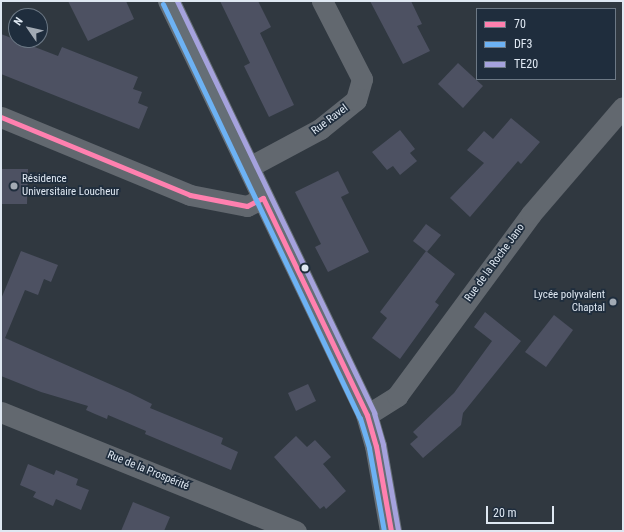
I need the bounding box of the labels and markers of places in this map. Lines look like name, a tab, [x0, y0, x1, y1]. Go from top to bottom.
place label: Résidence Universitaire Loucheur	[22, 173, 119, 199]
marker: Résidence Universitaire Loucheur	[9, 181, 19, 191]
unlabelled marker	[300, 263, 310, 273]
place label: Lycée polyvalent Chaptal	[534, 289, 605, 315]
marker: Lycée polyvalent Chaptal	[608, 297, 618, 307]

